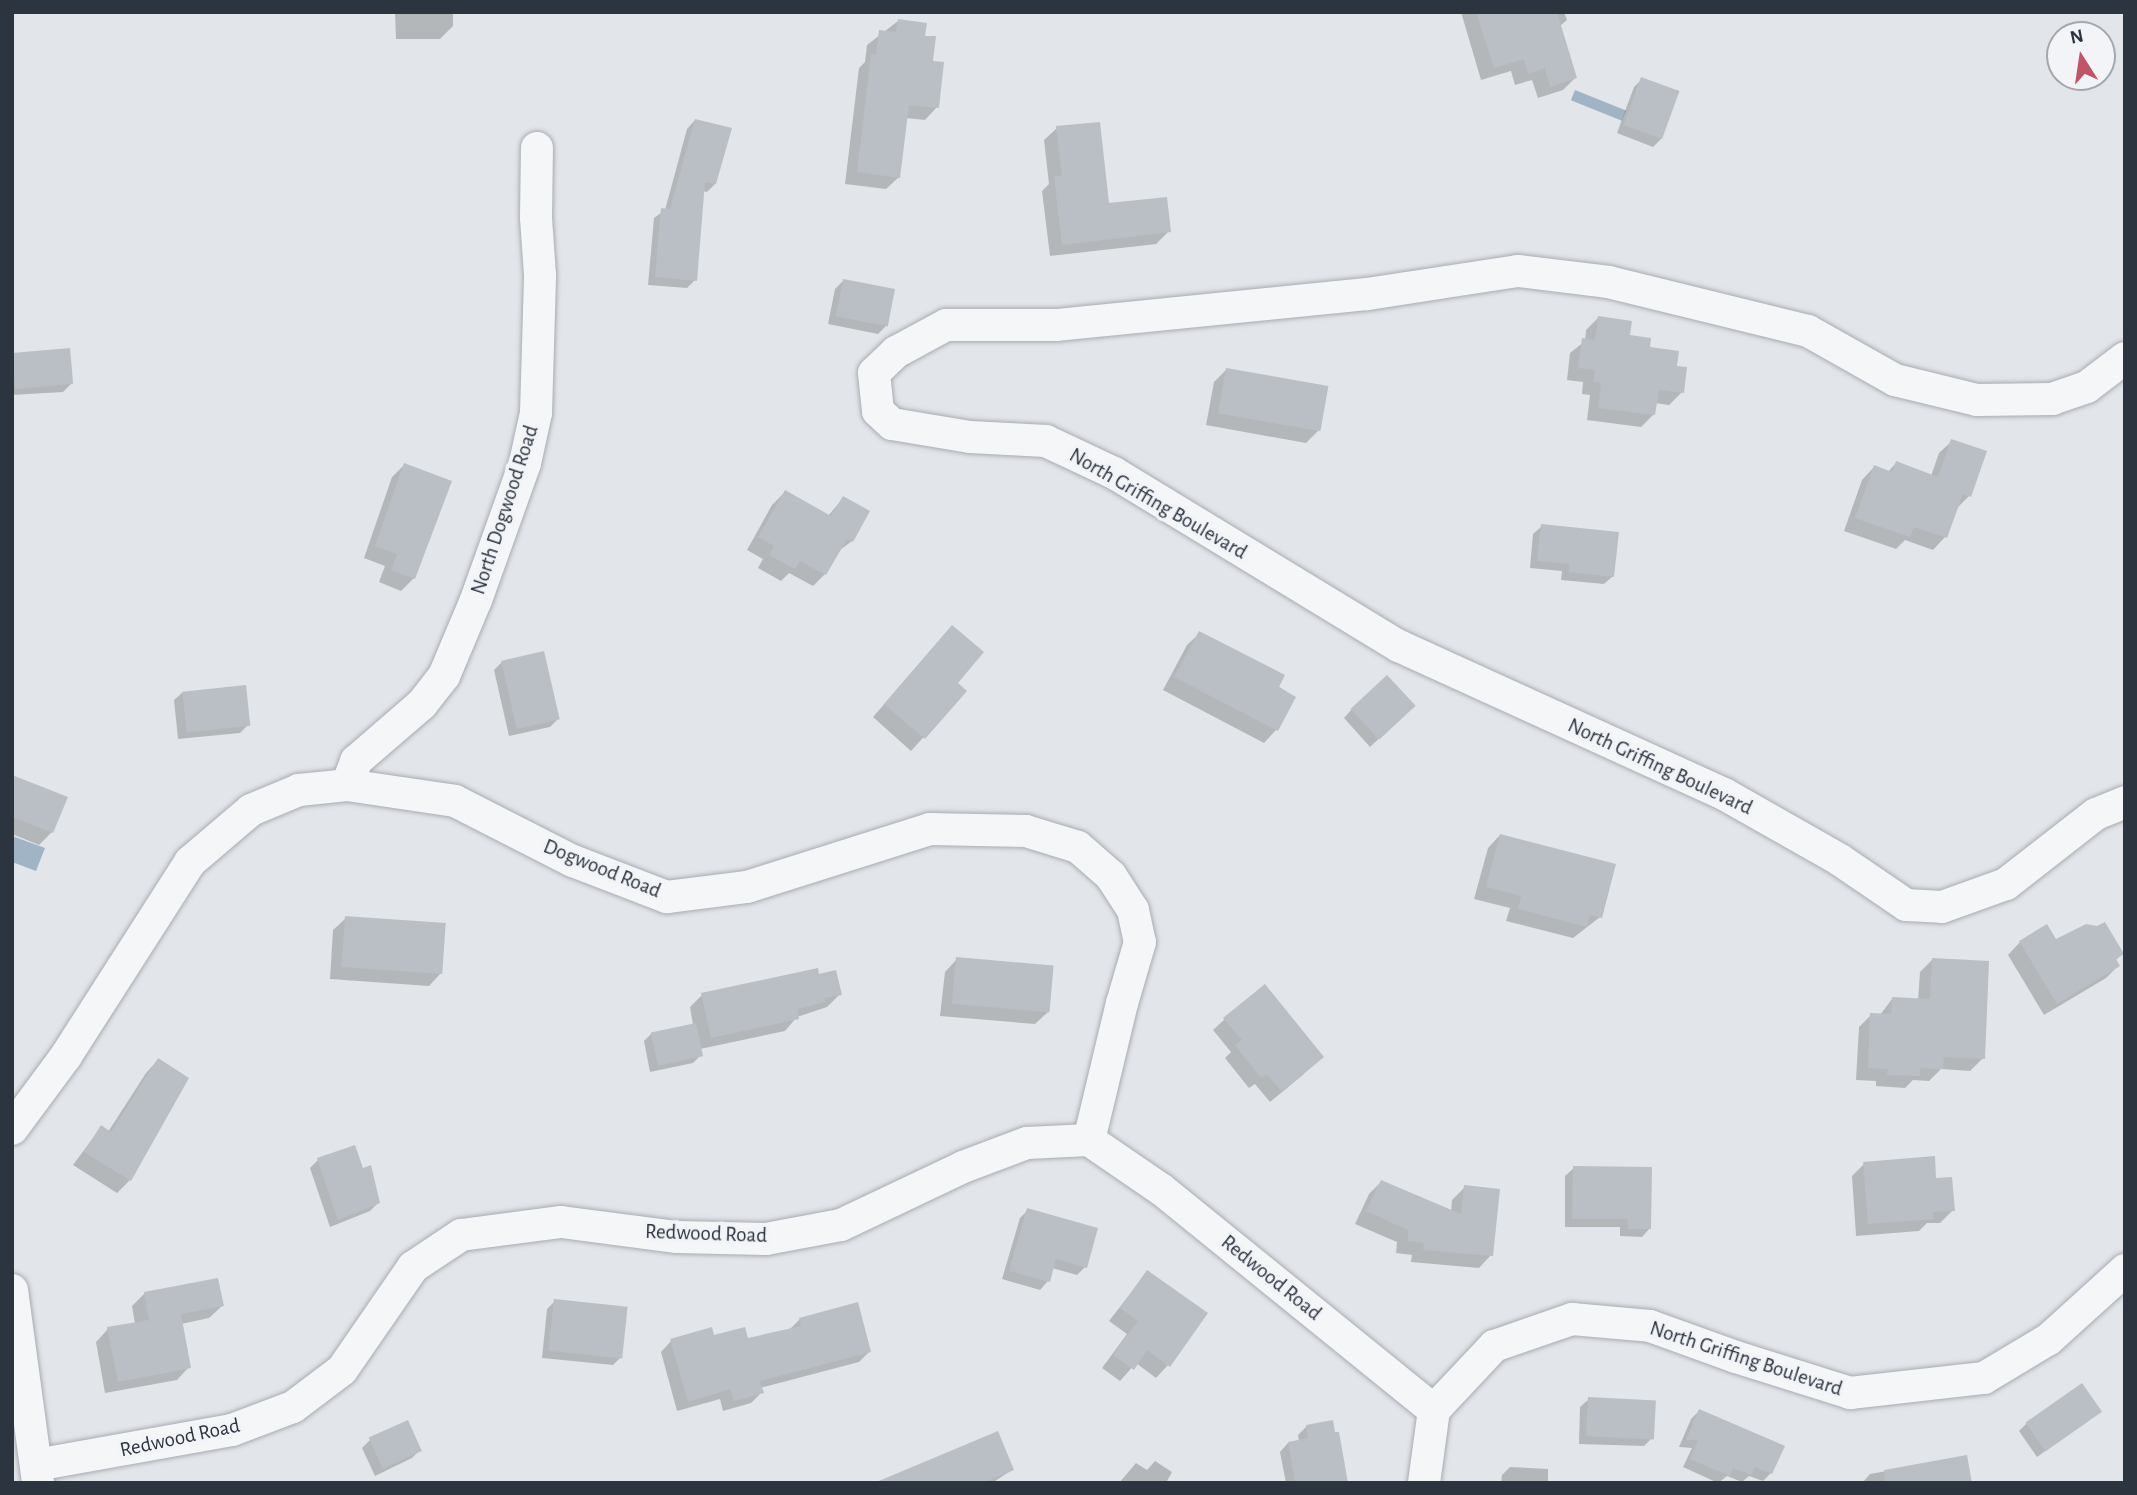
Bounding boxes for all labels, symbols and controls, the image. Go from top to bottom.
north arrow [2046,21,2116,91]
text: N [2069,26,2085,48]
street label: North Dogwood Road [466,422,544,598]
street label: North Griffing Boulevard [1065,443,1251,565]
street label: North Griffing Boulevard [1564,713,1756,821]
street label: Dogwood Road [539,834,665,904]
street label: Redwood Road [645,1219,767,1249]
street label: Redwood Road [1216,1230,1326,1326]
street label: North Griffing Boulevard [1646,1316,1846,1402]
street label: Redwood Road [118,1413,242,1463]

